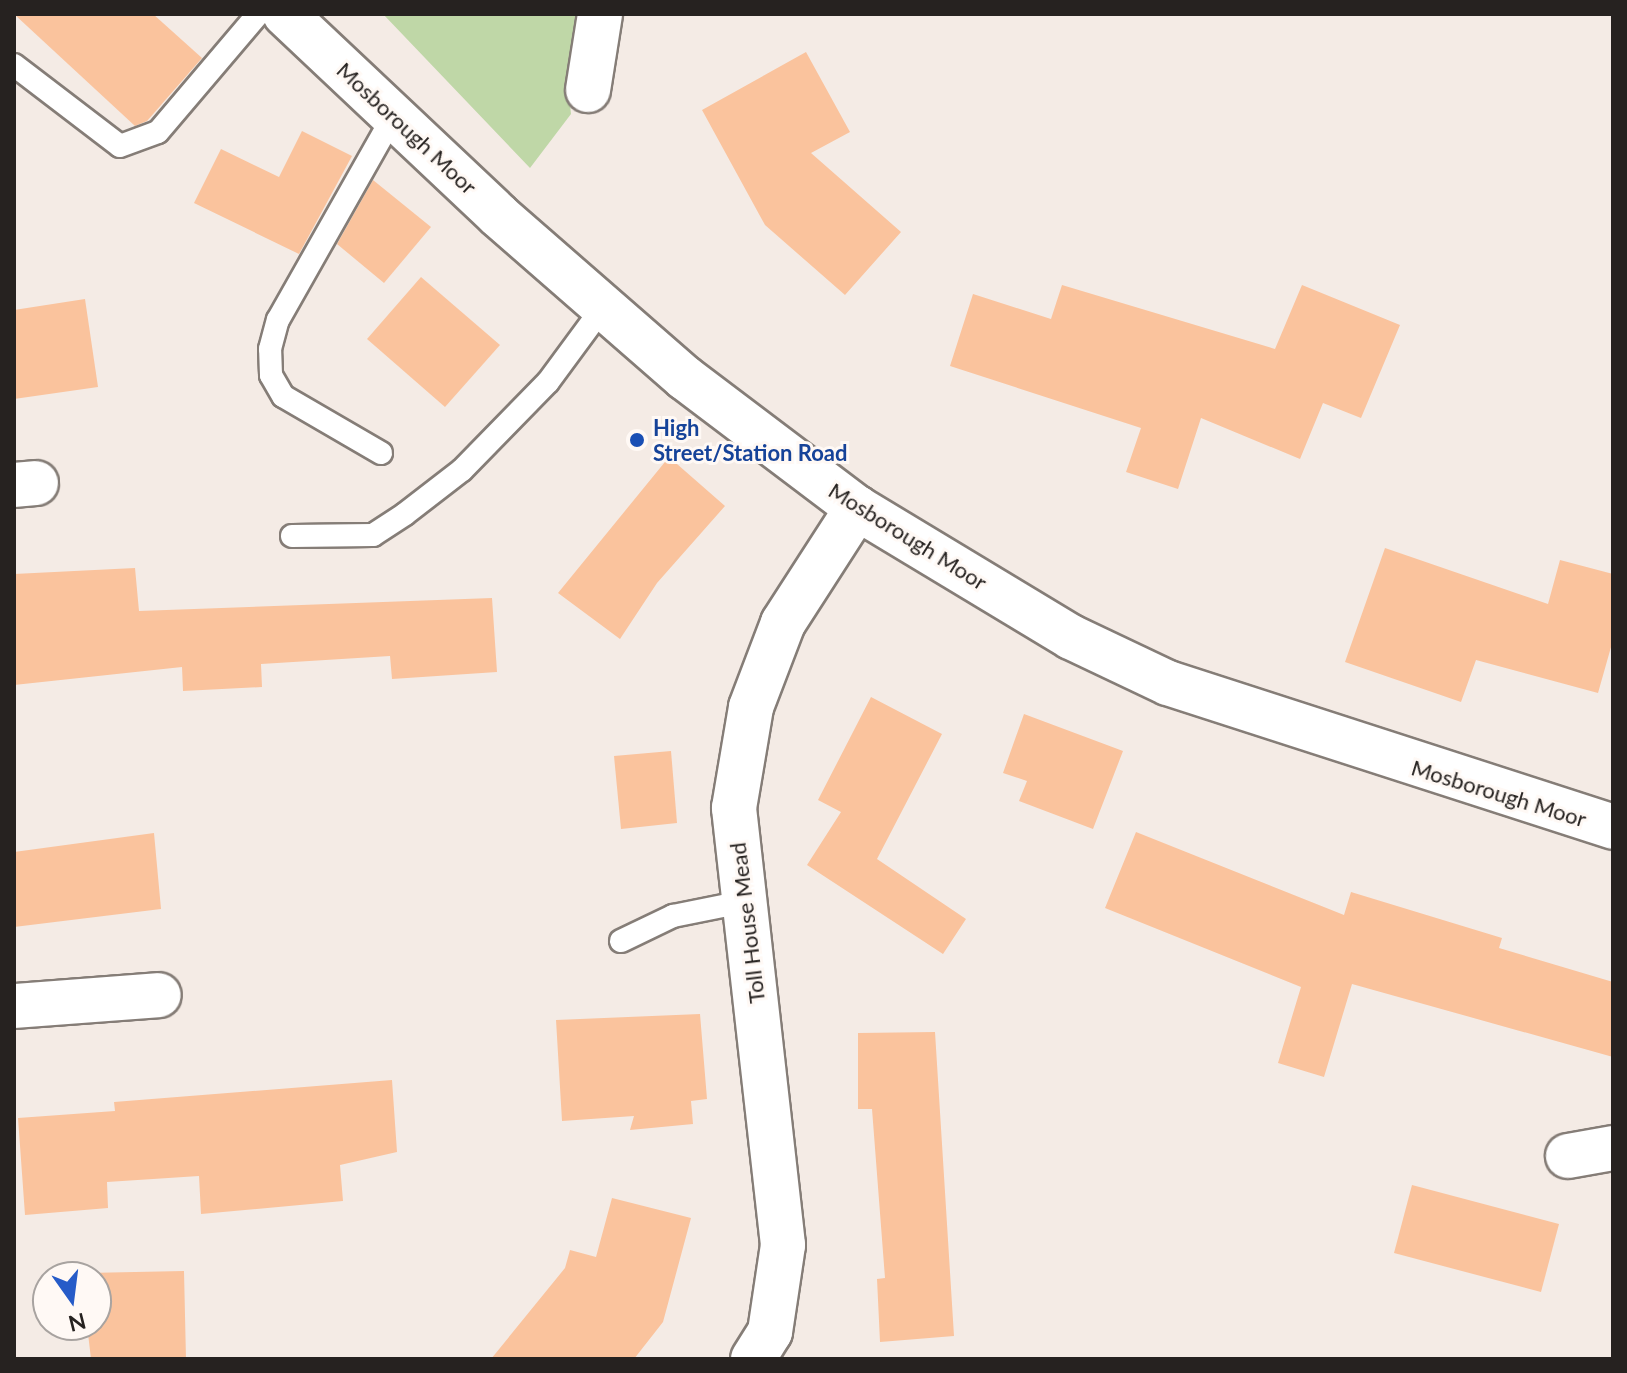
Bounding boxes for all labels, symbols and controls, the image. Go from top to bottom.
street label: Mosborough Moor [332,56,482,200]
place label: High Street/Station Road [653,414,848,466]
marker: High Street/Station Road [628,431,646,449]
street label: Mosborough Moor [824,477,992,595]
street label: Mosborough Moor [1408,754,1590,832]
street label: Toll House Mead [724,841,770,1005]
north arrow [32,1261,112,1341]
text: N [66,1308,89,1338]

